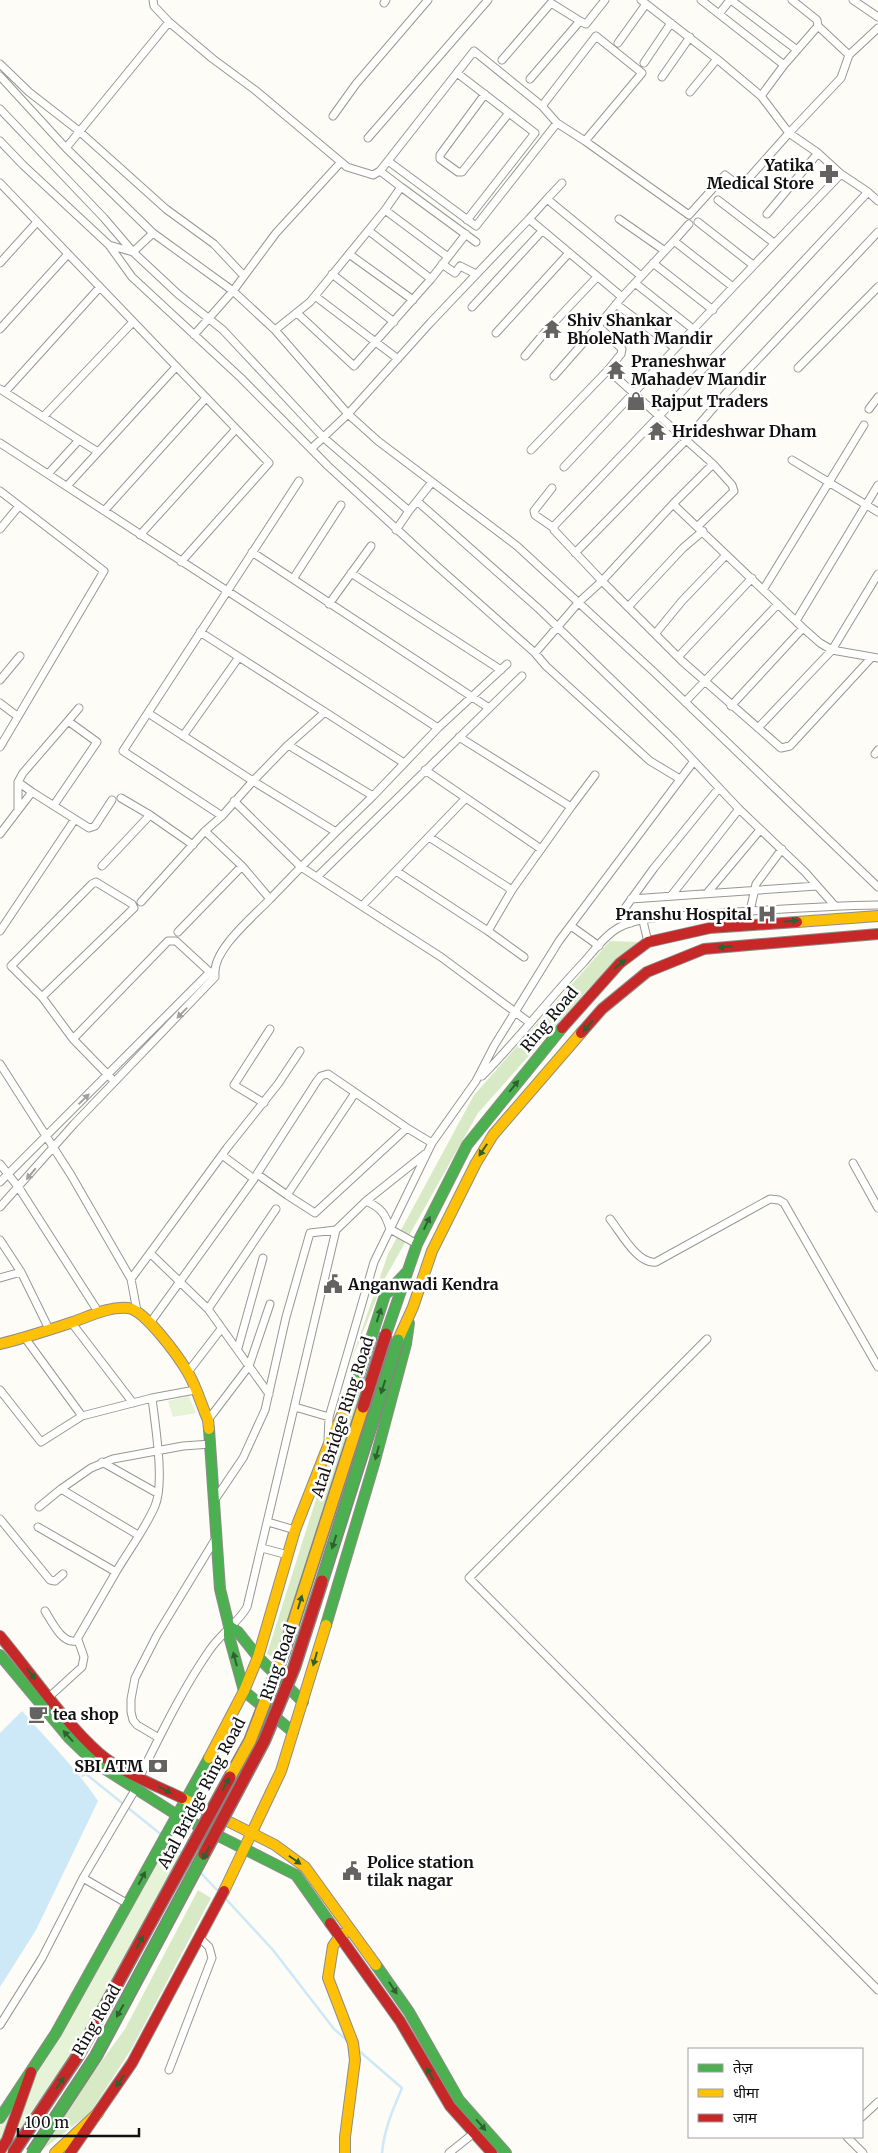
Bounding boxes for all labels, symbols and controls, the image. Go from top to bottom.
place label: Yatika Medical Store [707,155,814,193]
pharmacy icon: Yatika Medical Store [818,163,840,185]
place label: Shiv Shankar BholeNath Mandir [567,310,713,348]
temple icon: Shiv Shankar BholeNath Mandir [541,318,563,340]
place label: Praneshwar Mahadev Mandir [631,351,767,389]
temple icon: Praneshwar Mahadev Mandir [605,359,627,381]
shop icon: Rajput Traders [625,390,647,412]
place label: Rajput Traders [651,391,768,411]
temple icon: Hrideshwar Dham [646,420,668,442]
place label: Hrideshwar Dham [672,421,817,441]
hospital icon: Pranshu Hospital [756,903,778,925]
place label: Pranshu Hospital [615,904,752,924]
one-way arrow [783,917,799,925]
one-way arrow [717,943,733,951]
one-way arrow [613,958,626,969]
street label: Ring Road [516,982,582,1056]
one-way arrow [176,1006,188,1018]
one-way arrow [582,1019,594,1031]
one-way arrow [508,1080,519,1093]
one-way arrow [78,1093,90,1105]
one-way arrow [478,1143,488,1156]
one-way arrow [26,1168,37,1180]
one-way arrow [424,1216,432,1230]
public building icon: Anganwadi Kendra [322,1273,344,1295]
place label: Anganwadi Kendra [347,1274,499,1294]
one-way arrow [376,1307,383,1322]
street label: Atal Bridge Ring Road [306,1334,378,1501]
one-way arrow [379,1379,386,1394]
one-way arrow [373,1446,381,1461]
one-way arrow [330,1534,337,1549]
one-way arrow [296,1594,304,1609]
street label: Ring Road [256,1621,300,1703]
one-way arrow [231,1651,239,1666]
one-way arrow [311,1652,319,1667]
one-way arrow [25,1667,36,1680]
cafe icon: tea shop [27,1703,49,1725]
place label: tea shop [53,1704,119,1724]
street label: Atal Bridge Ring Road [152,1714,249,1873]
one-way arrow [62,1730,74,1742]
bank icon: SBI ATM [147,1755,169,1777]
place label: SBI ATM [74,1756,144,1776]
one-way arrow [222,1778,231,1791]
one-way arrow [157,1786,172,1794]
one-way arrow [202,1845,210,1860]
place label: Police station tilak nagar [367,1852,474,1890]
one-way arrow [288,1855,302,1864]
public building icon: Police station tilak nagar [341,1860,363,1882]
one-way arrow [138,1871,146,1885]
one-way arrow [136,1935,144,1949]
street label: Ring Road [68,1980,125,2059]
one-way arrow [388,1982,398,1995]
one-way arrow [116,2004,124,2018]
legend [688,2048,863,2138]
text: तेज़ [733,2058,754,2077]
one-way arrow [426,2066,434,2081]
one-way arrow [115,2074,125,2088]
one-way arrow [55,2077,65,2090]
text: धीमा [733,2083,760,2102]
scale bar [18,2106,139,2138]
text: जाम [733,2108,758,2127]
text: 100 m [25,2113,69,2132]
one-way arrow [475,2118,486,2131]

